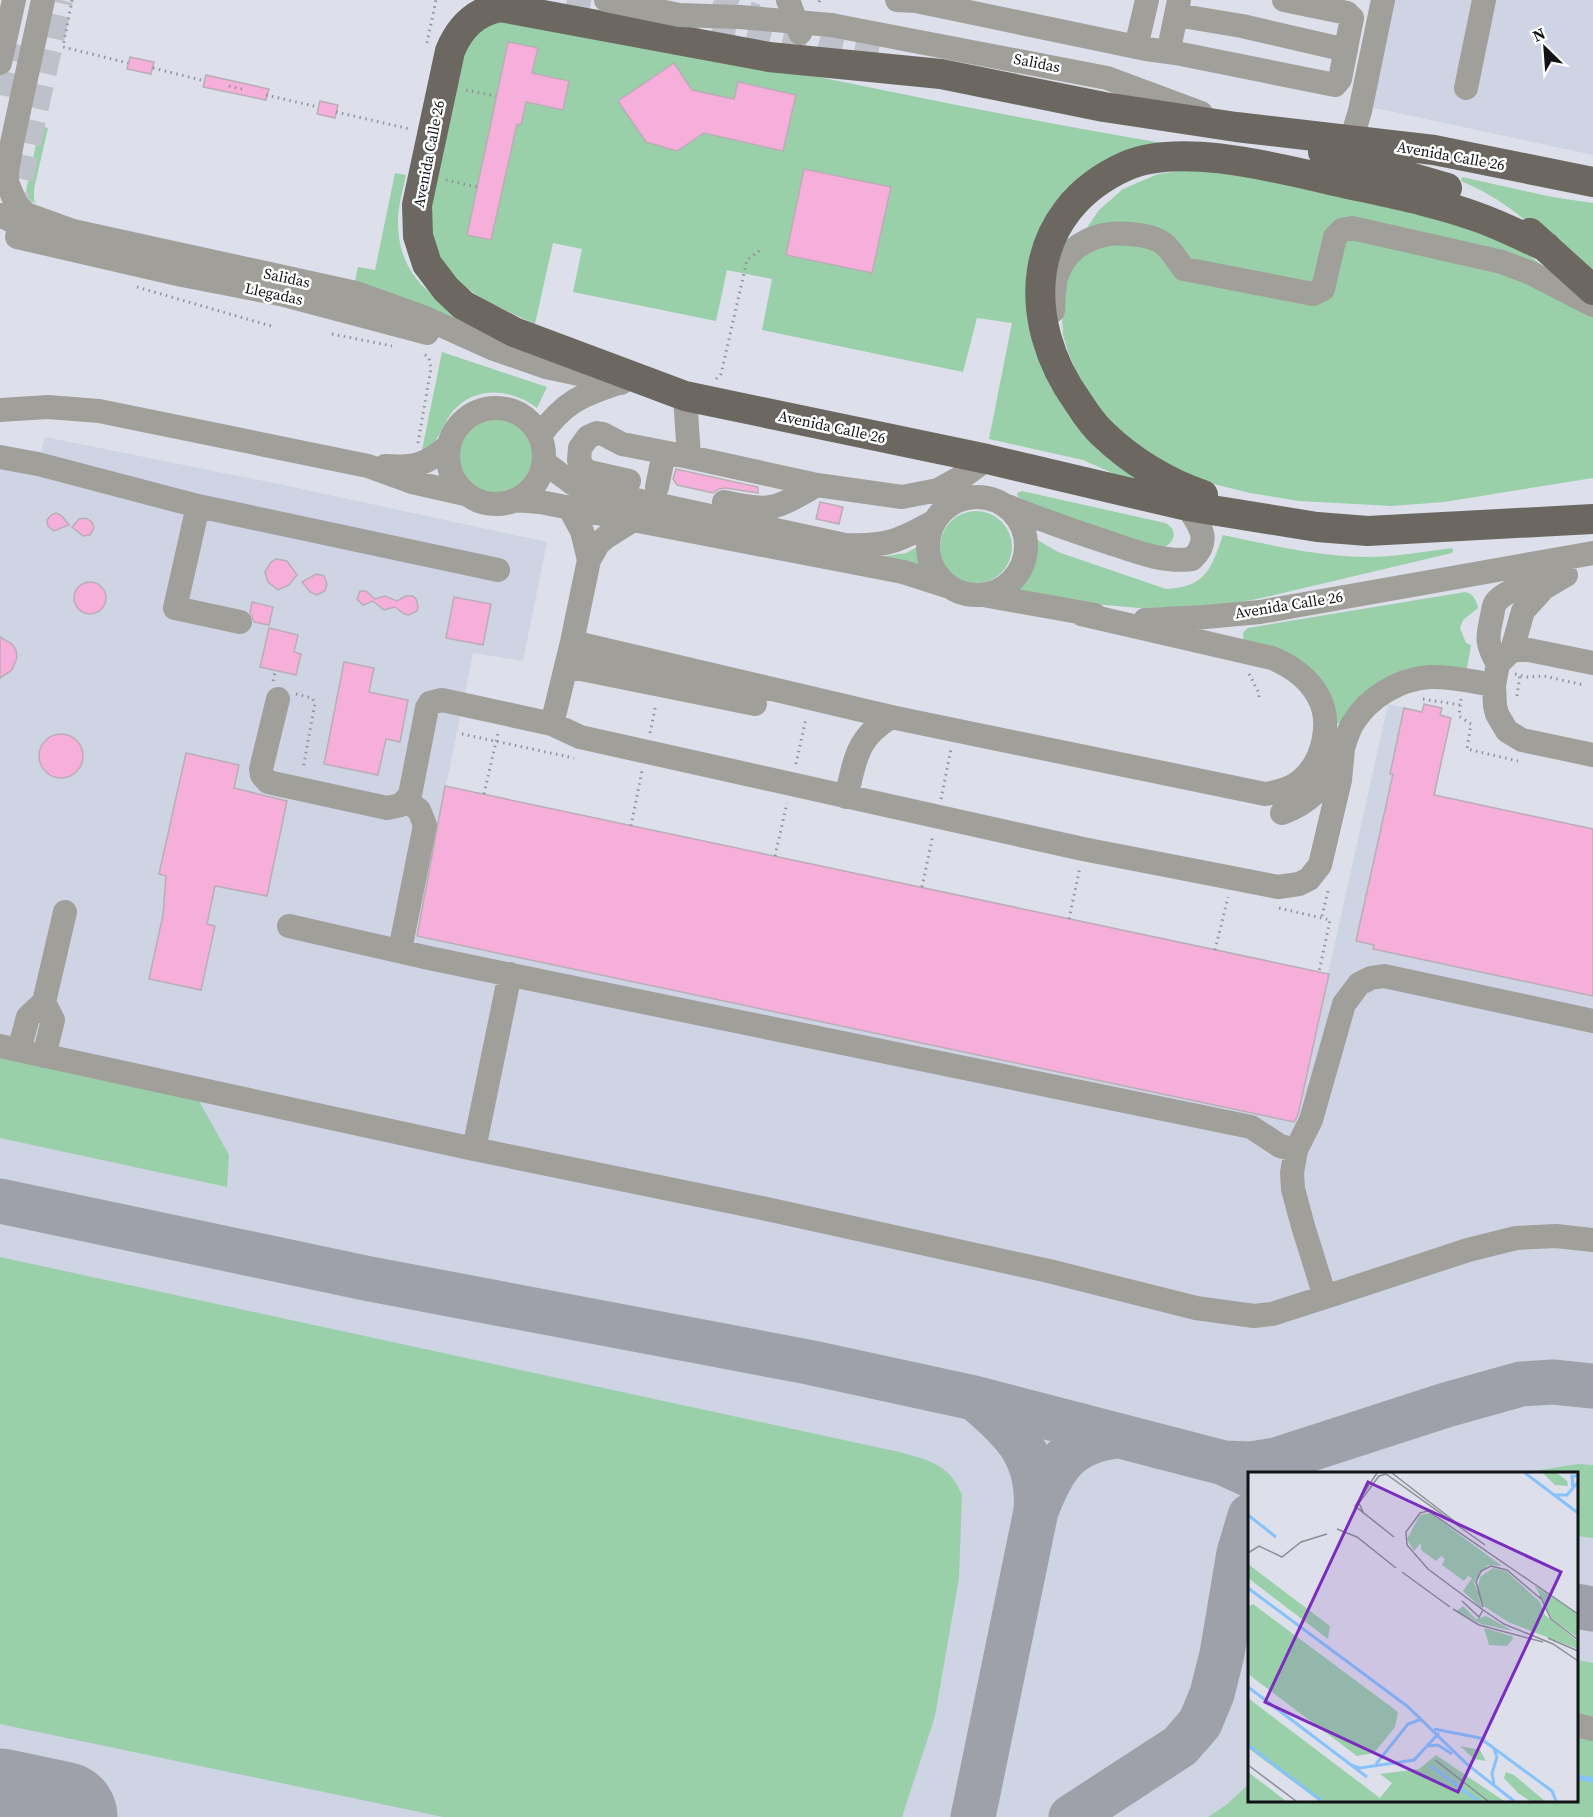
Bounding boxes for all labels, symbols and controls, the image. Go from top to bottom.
north arrow [1515,18,1575,78]
text: N [1529,22,1549,47]
street label: Salidas [1012,48,1062,77]
street label: Avenida Calle 26 [408,98,449,210]
street label: Avenida Calle 26 [1395,136,1507,175]
street label: Salidas [262,262,312,293]
street label: Llegadas [243,277,305,310]
street label: Avenida Calle 26 [777,405,888,448]
street label: Avenida Calle 26 [1233,586,1345,623]
inset map [1248,1472,1578,1802]

